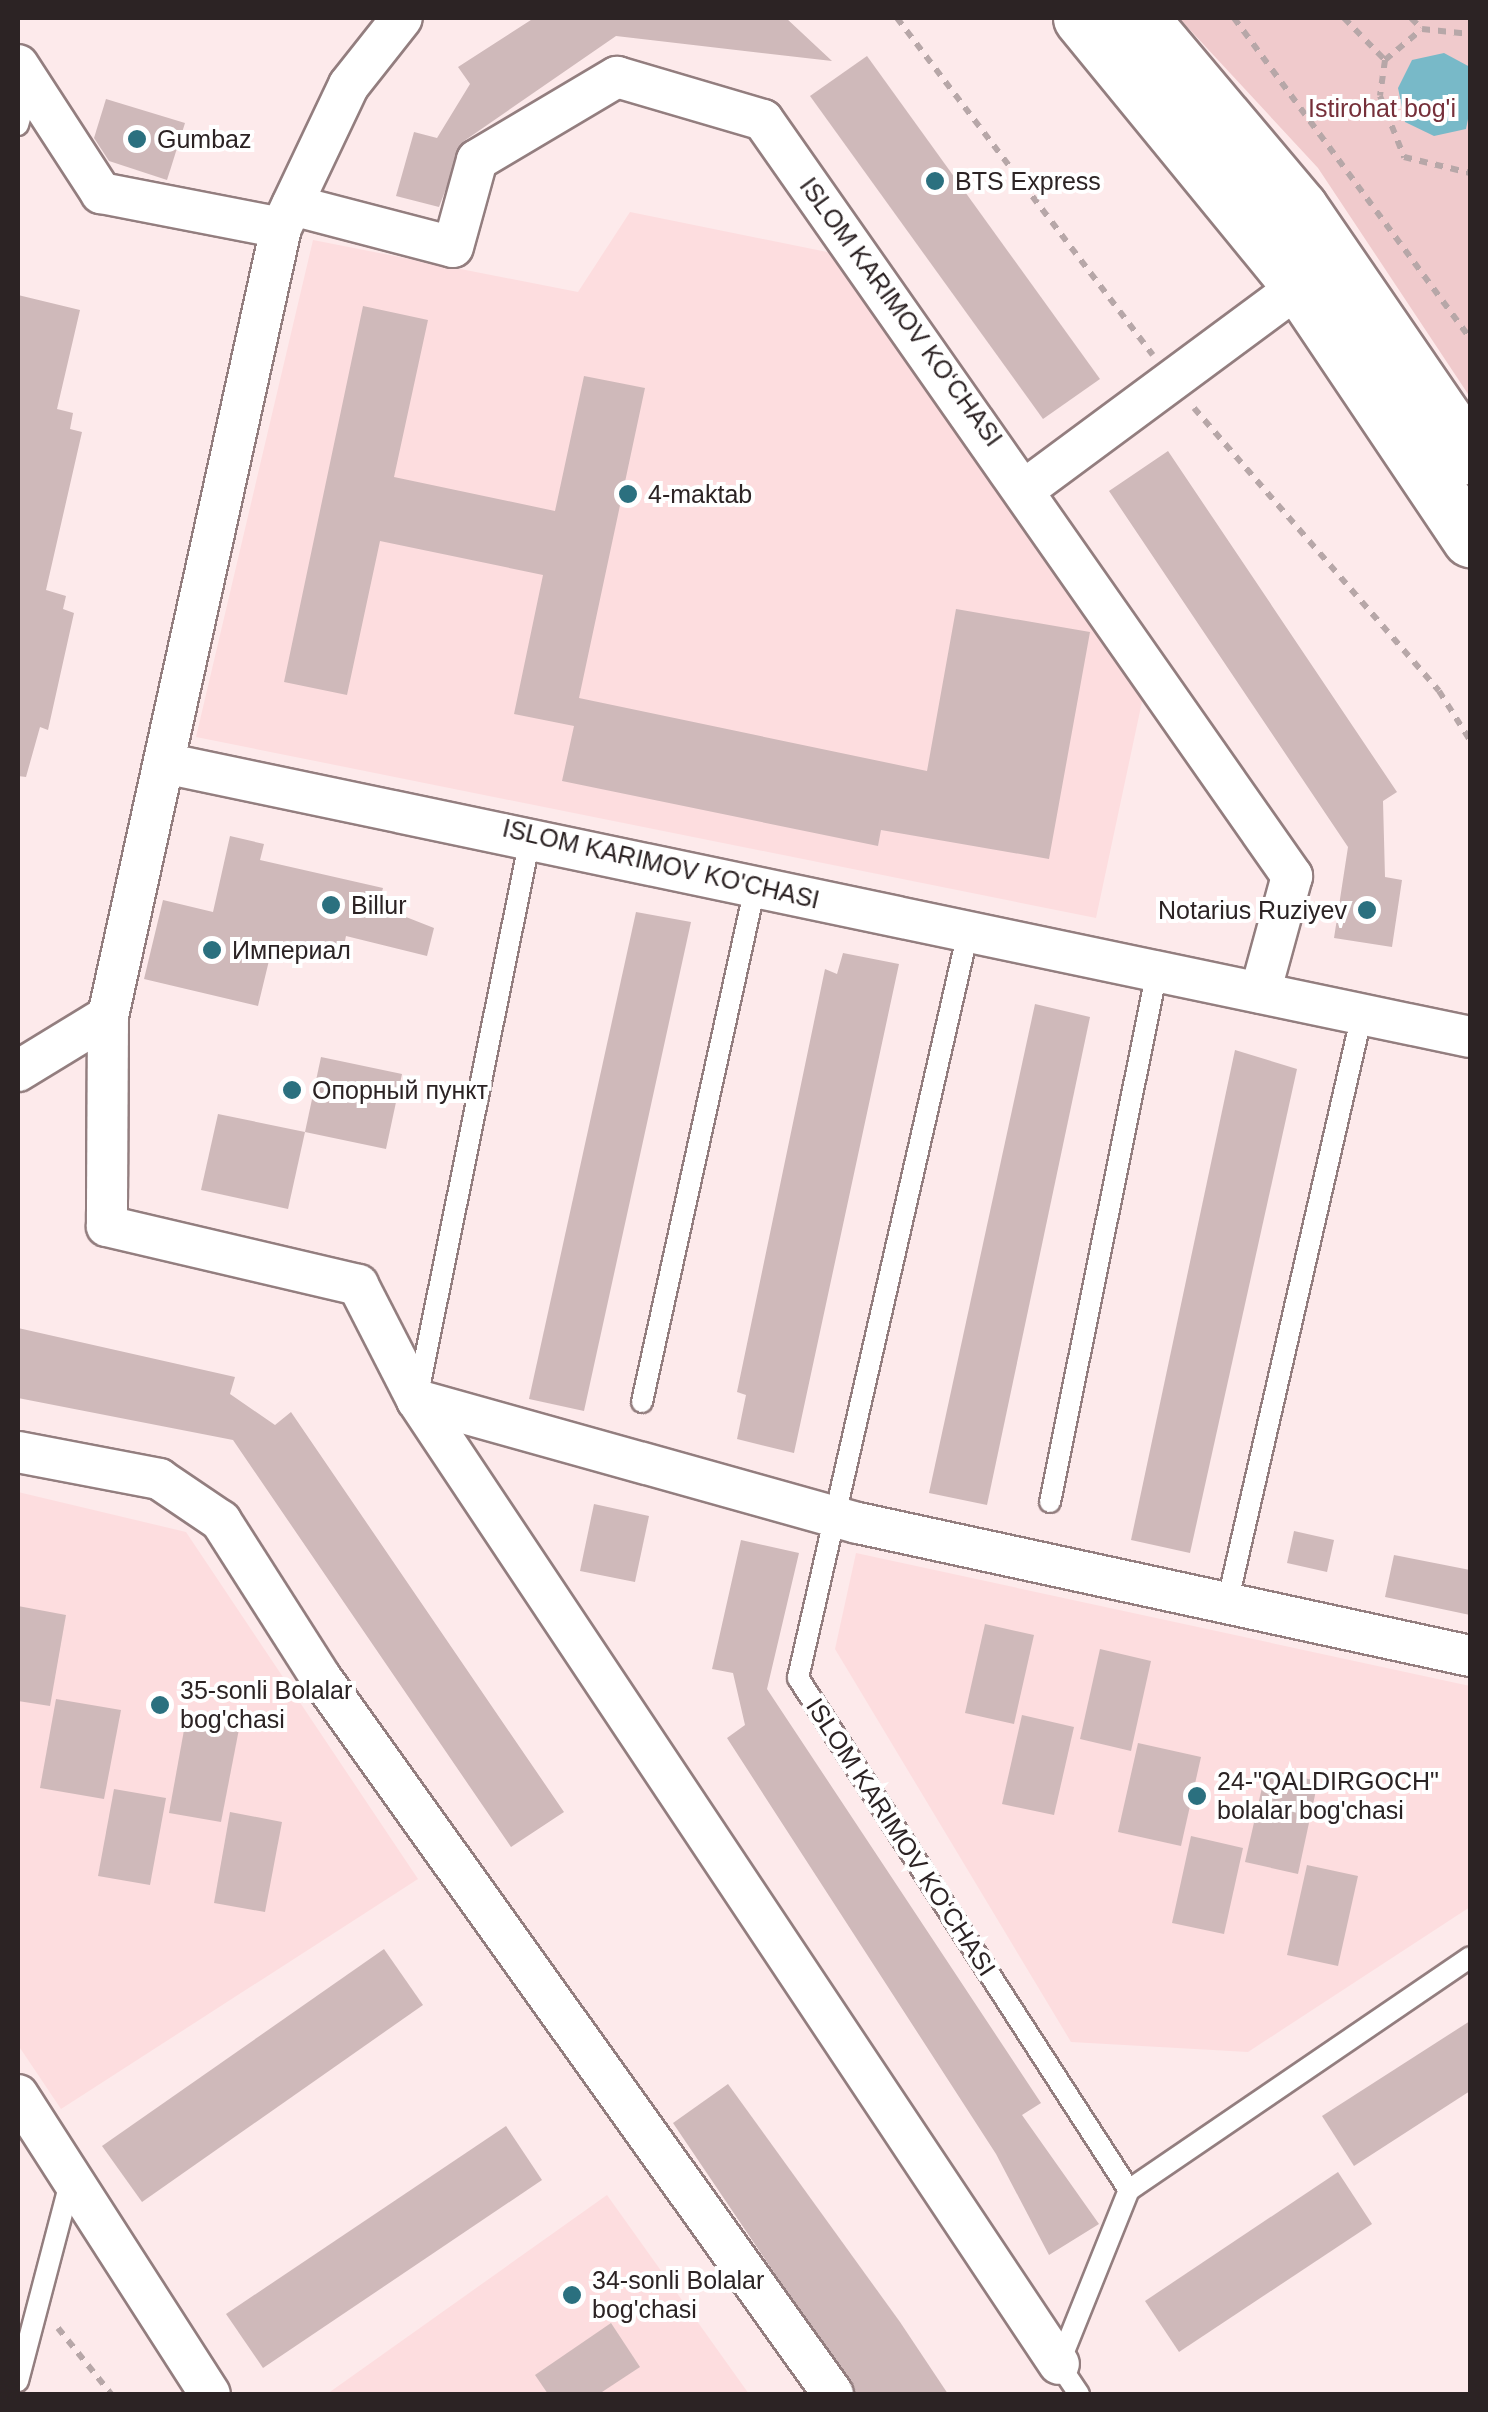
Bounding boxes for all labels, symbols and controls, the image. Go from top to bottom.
park label: Istirohat bog'i [1308,93,1456,123]
place label: Gumbaz [157,124,251,154]
marker: Gumbaz [126,128,148,150]
place label: BTS Express [955,166,1101,196]
marker: BTS Express [924,170,946,192]
street label: ISLOM KARIMOV KO‘CHASI [793,172,1009,452]
place label: 4-maktab [648,479,752,509]
marker: 4-maktab [617,483,639,505]
street label: ISLOM KARIMOV KO'CHASI [500,813,822,915]
place label: Billur [351,890,407,920]
marker: Billur [320,894,342,916]
place label: Notarius Ruziyev [1158,895,1347,925]
marker: Notarius Ruziyev [1356,899,1378,921]
place label: Империал [232,935,351,965]
marker: Империал [201,939,223,961]
place label: Опорный пункт [312,1075,488,1105]
marker: Опорный пункт [281,1079,303,1101]
place label: 35-sonli Bolalar bog'chasi [180,1676,352,1735]
street label: ISLOM KARIMOV KO‘CHASI [800,1693,1002,1981]
marker: 35-sonli Bolalar bog'chasi [149,1694,171,1716]
place label: 24-"QALDIRGOCH" bolalar bog'chasi [1217,1767,1439,1826]
marker: 24-"QALDIRGOCH" bolalar bog'chasi [1186,1785,1208,1807]
place label: 34-sonli Bolalar bog'chasi [592,2266,764,2325]
marker: 34-sonli Bolalar bog'chasi [561,2284,583,2306]

